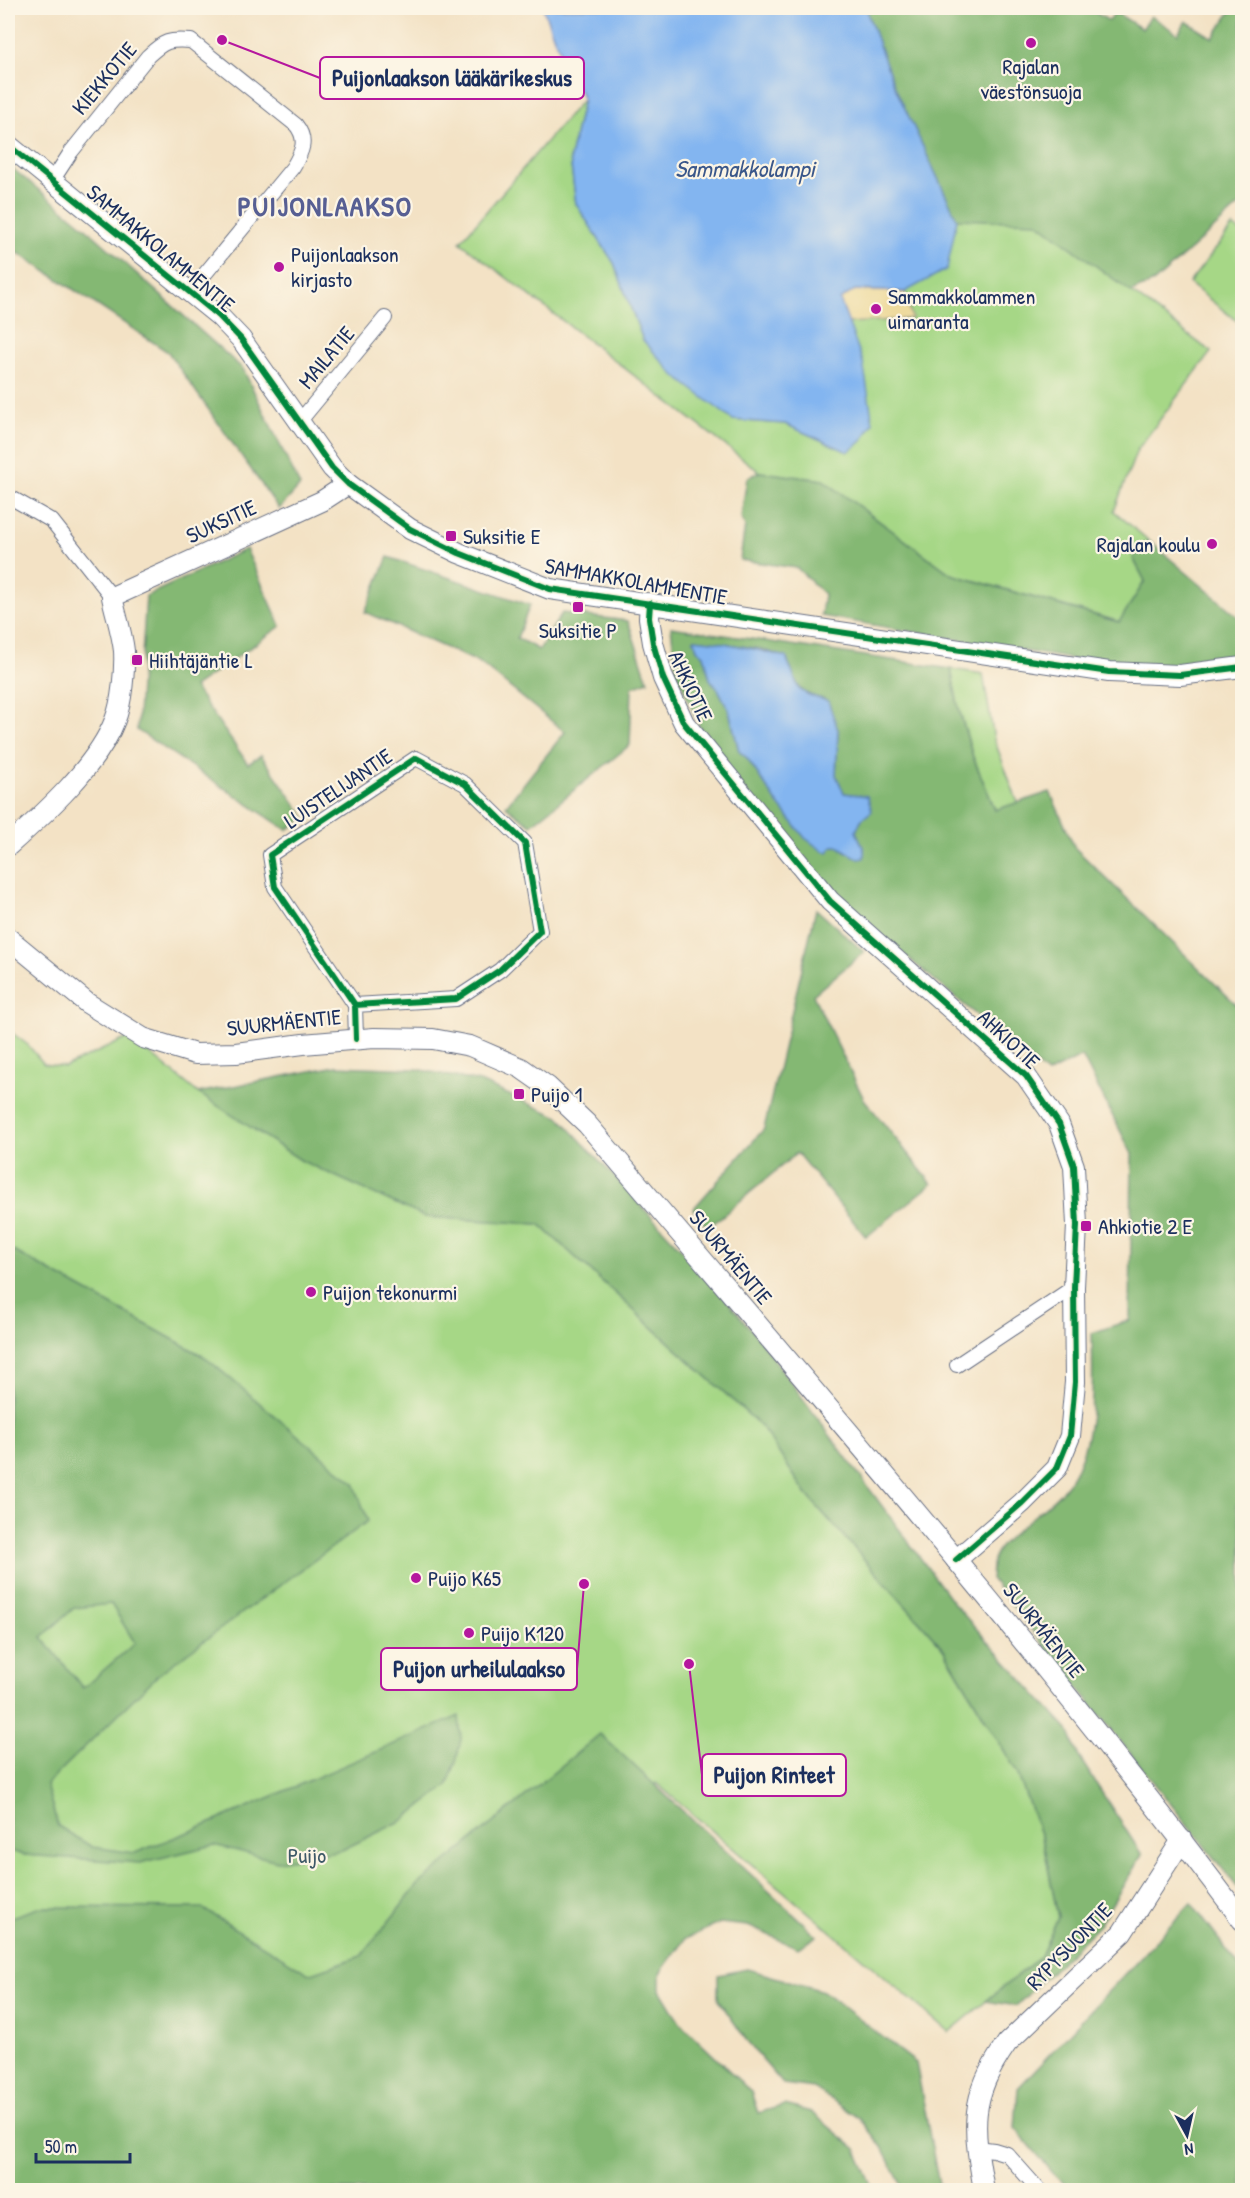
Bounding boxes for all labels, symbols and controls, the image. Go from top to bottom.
street label: KIEKKOTIE [65,35,144,121]
marker: Rajalan väestönsuoja [1024,36,1038,50]
place label: Rajalan väestönsuoja [981,51,1082,106]
callout: Puijonlaakson lääkärikeskus [320,57,584,99]
text: Puijonlaakson lääkärikeskus [332,61,572,93]
water label: Sammakkolampi [675,152,818,185]
street label: SAMMAKKOLAMMENTIE [81,177,242,319]
district label: PUIJONLAAKSO [237,187,413,225]
place label: Puijonlaakson kirjasto [291,239,399,294]
marker: Puijonlaakson kirjasto [272,260,286,274]
place label: Sammakkolammen uimaranta [888,281,1036,336]
marker: Sammakkolammen uimaranta [869,302,883,316]
street label: MAILATIE [291,319,361,395]
street label: SUKSITIE [181,492,261,550]
place label: Suksitie E [463,521,541,551]
marker: Suksitie E [444,529,458,543]
place label: Rajalan koulu [1097,529,1200,559]
marker: Rajalan koulu [1205,537,1219,551]
street label: SAMMAKKOLAMMENTIE [542,550,730,612]
marker: Suksitie P [571,600,585,614]
place label: Suksitie P [539,615,617,645]
place label: Hiihtäjäntie L [149,645,253,675]
street label: AHKIOTIE [662,646,721,727]
marker: Hiihtäjäntie L [130,653,144,667]
street label: LUISTELIJANTIE [278,741,398,835]
street label: SUURMÄENTIE [225,1001,343,1043]
street label: AHKIOTIE [971,1002,1047,1076]
place label: Puijo 1 [531,1079,582,1109]
marker: Puijo 1 [512,1087,526,1101]
street label: SUURMÄENTIE [683,1203,780,1311]
place label: Ahkiotie 2 E [1098,1211,1193,1241]
marker: Ahkiotie 2 E [1079,1219,1093,1233]
place label: Puijon tekonurmi [323,1277,458,1307]
marker: Puijon tekonurmi [304,1285,318,1299]
place label: Puijo K65 [428,1563,501,1593]
marker: Puijo K65 [409,1571,423,1585]
street label: SUURMÄENTIE [996,1576,1092,1684]
place label: Puijo K120 [481,1618,564,1648]
marker: Puijo K120 [462,1626,476,1640]
callout: Puijon urheilulaakso [381,1648,577,1690]
text: Puijon urheilulaakso [393,1652,565,1684]
callout: Puijon Rinteet [702,1754,846,1796]
text: Puijon Rinteet [714,1758,835,1790]
park label: Puijo [288,1840,326,1870]
street label: RYPYSUONTIE [1020,1895,1119,1996]
north arrow [1157,2105,1217,2165]
scale bar [36,2126,130,2164]
text: 50 m [45,2134,77,2159]
text: N [1183,2138,1195,2161]

